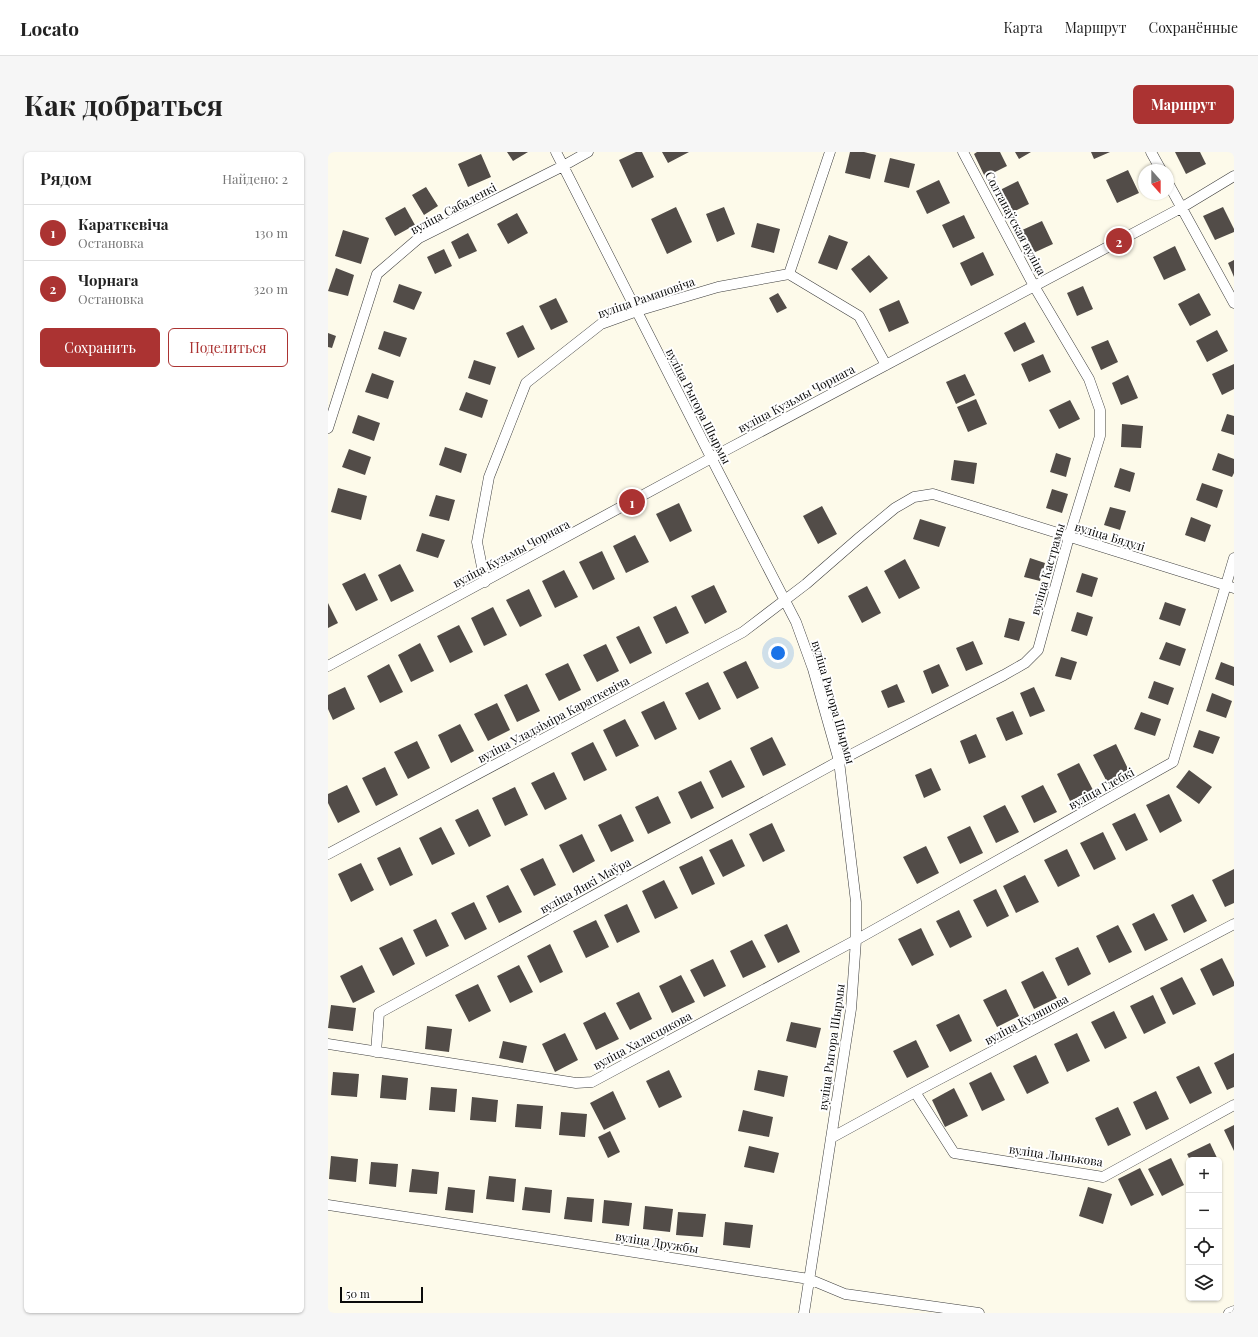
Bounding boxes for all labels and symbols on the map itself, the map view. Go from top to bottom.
north arrow [1138,164,1174,200]
street label: Солтанаўская вуліца [982,168,1050,278]
street label: вуліца Сабаленкі [407,178,499,237]
pin: 2 [1106,226,1132,256]
street label: вуліца Рамановіча [595,273,697,321]
street label: вуліца Рыгора Шырмы [663,345,735,467]
street label: вуліца Кузьмы Чорнага [735,360,857,436]
pin: 1 [619,487,645,517]
street label: вуліца Кузьмы Чорнага [450,515,572,591]
street label: вуліца Бядулі [1073,518,1148,554]
street label: вуліца Кастрамы [1026,521,1068,617]
street label: вуліца Рыгора Шырмы [809,638,859,766]
your location [768,643,788,663]
street label: вуліца Уладзіміра Караткевіча [474,672,632,766]
street label: вуліца Глебкі [1065,763,1137,813]
street label: вуліца Янкі Маўра [537,853,633,917]
street label: вуліца Рыгора Шырмы [814,983,848,1111]
street label: вуліца Куляшова [981,990,1071,1048]
street label: вуліца Халасцякова [590,1007,694,1073]
street label: вуліца Лынькова [1008,1140,1104,1170]
street label: вуліца Дружбы [614,1228,700,1256]
scale bar [340,1285,423,1304]

